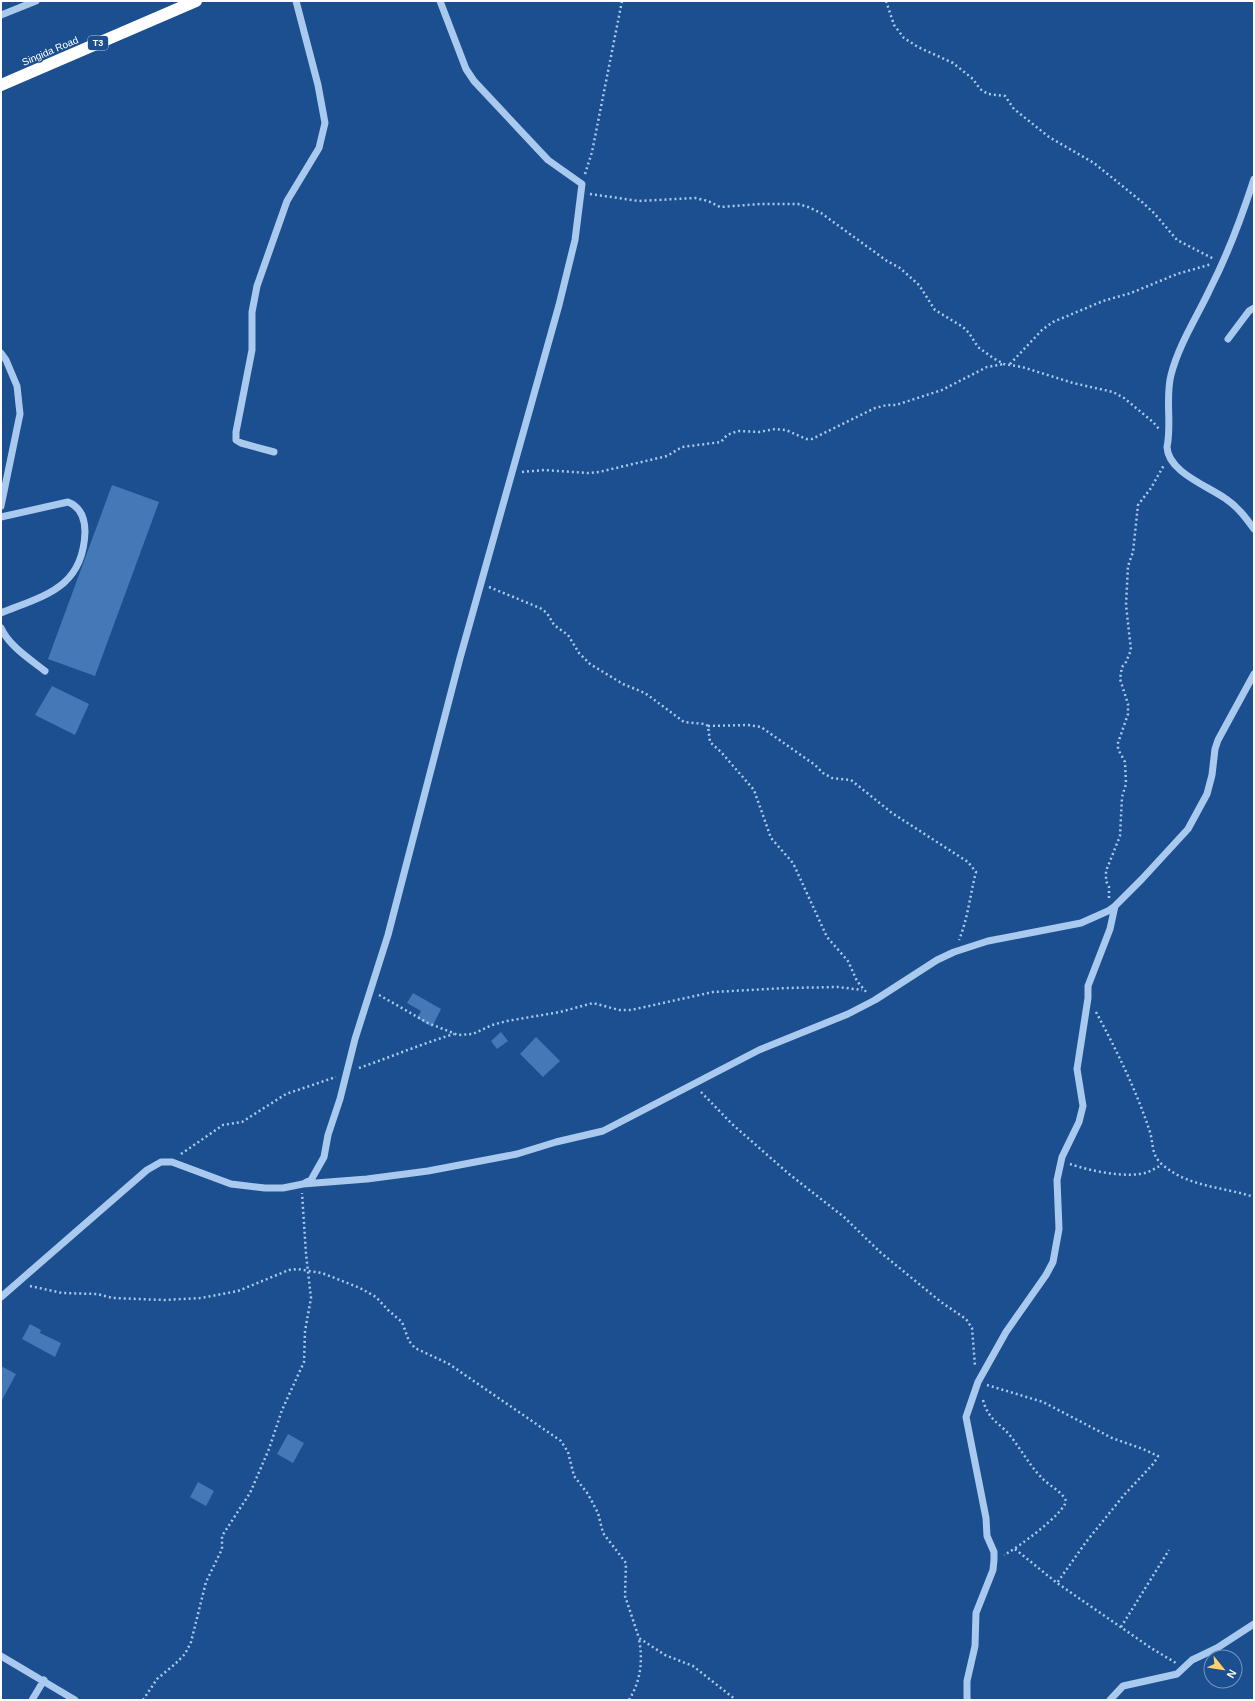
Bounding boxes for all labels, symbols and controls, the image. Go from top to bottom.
street label: Singida Road [20,34,80,68]
road number: T3 [88,36,108,50]
north arrow [1203,1649,1243,1689]
text: N [1224,1668,1239,1680]

